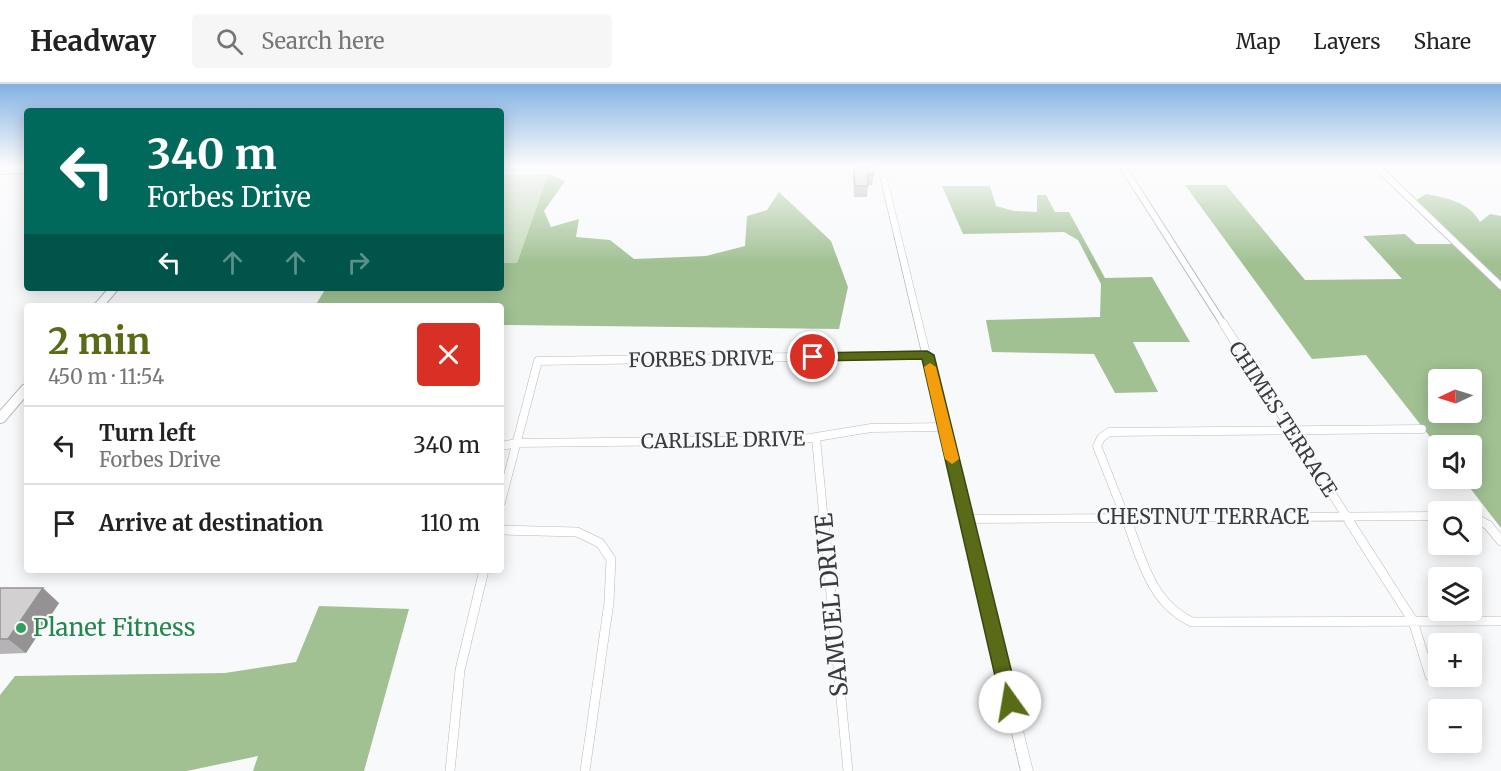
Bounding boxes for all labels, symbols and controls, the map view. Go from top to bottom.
search box [192,14,612,68]
text: Headway [30,23,156,59]
icon: search [213,25,246,58]
text: Search here [261,27,385,55]
text: Map [1236,28,1281,55]
text: Layers [1314,28,1381,55]
text: Share [1414,28,1471,55]
text: 340 m [147,128,277,180]
icon: left [48,132,126,210]
text: Forbes Drive [147,180,311,214]
icon: left [153,246,186,279]
icon: ahead [216,246,249,279]
icon: ahead [279,246,312,279]
icon: right [342,246,375,279]
text: 2 min [48,319,151,364]
button: close [417,323,480,386]
pin [787,331,838,382]
street label: CHIMES TERRACE [1224,336,1343,501]
icon: arrive [796,340,829,373]
street label: FORBES DRIVE [628,345,774,372]
text: 450 m · 11:54 [48,364,164,389]
north arrow [1428,369,1482,423]
map controls [1428,369,1482,753]
text: Turn left [99,419,196,447]
street label: CARLISLE DRIVE [641,426,806,453]
icon: left [48,429,81,462]
text: 340 m [413,431,480,459]
button: sound [1428,435,1482,489]
text: Forbes Drive [99,447,220,472]
button: search [1428,501,1482,555]
street label: CHESTNUT TERRACE [1097,504,1309,529]
icon: arrive [48,507,81,540]
text: Arrive at destination [99,509,323,537]
text: 110 m [421,509,480,537]
street label: SAMUEL DRIVE [808,511,855,698]
button: layers [1428,567,1482,621]
place label: Planet Fitness [33,612,195,643]
marker: Planet Fitness [14,621,28,635]
button: + [1428,633,1482,687]
position arrow [978,670,1042,734]
button: − [1428,699,1482,753]

